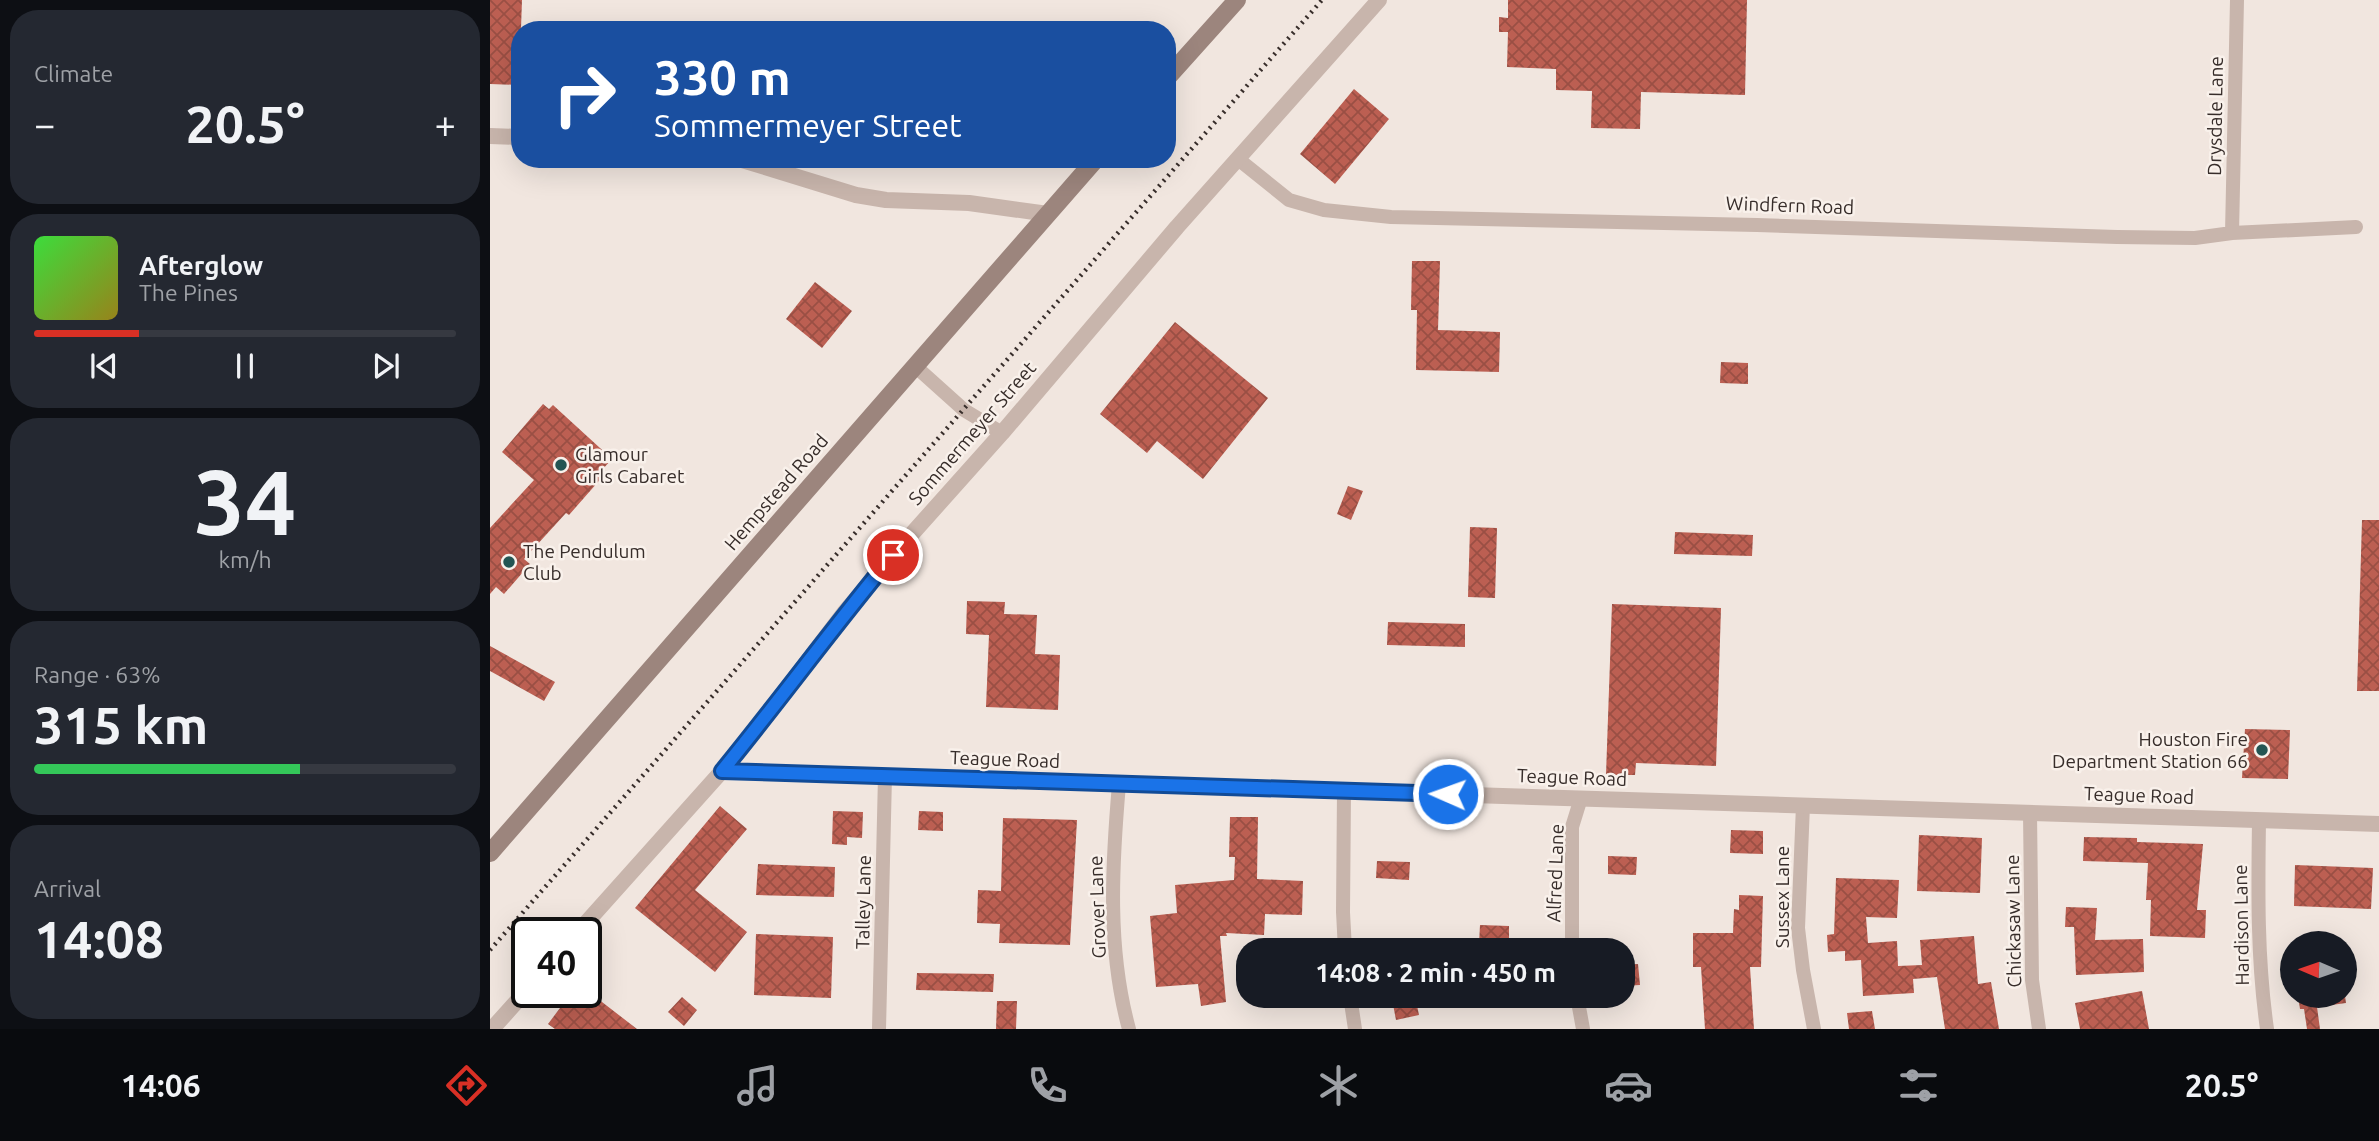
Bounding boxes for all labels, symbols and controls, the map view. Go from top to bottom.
icon: right [539,49,630,140]
text: 330 m [654,49,791,104]
street label: Drysdale Lane [2203,56,2227,176]
text: Climate [34,61,113,86]
text: 20.5° [185,95,305,153]
text: − [34,103,55,145]
text: + [435,103,456,145]
text: Sommermeyer Street [654,107,962,143]
street label: Windfern Road [1725,192,1855,218]
text: Afterglow [139,251,263,280]
text: The Pines [139,280,238,305]
icon: previous [85,347,123,385]
icon: pause [226,347,264,385]
icon: next [367,347,405,385]
street label: Sommermeyer Street [904,356,1041,509]
street label: Hempstead Road [720,430,832,554]
place label: Glamour Girls Cabaret [575,443,685,487]
text: 34 [194,450,296,552]
marker: Glamour Girls Cabaret [553,457,569,473]
pin [863,525,923,585]
icon: arrive [874,536,912,574]
place label: The Pendulum Club [523,540,646,584]
text: km/h [218,547,272,572]
marker: The Pendulum Club [501,554,517,570]
text: Range · 63% [34,662,161,687]
text: 315 km [34,696,208,754]
place label: Houston Fire Department Station 66 [2052,728,2248,772]
marker: Houston Fire Department Station 66 [2254,742,2270,758]
street label: Teague Road [949,746,1061,772]
position arrow [1411,757,1485,831]
street label: Teague Road [1516,764,1628,790]
street label: Teague Road [2083,782,2195,808]
street label: Alfred Lane [1542,823,1568,923]
street label: Sussex Lane [1771,846,1793,948]
street label: Chickasaw Lane [2001,854,2025,988]
street label: Talley Lane [851,855,875,949]
street label: Grover Lane [1084,855,1110,959]
street label: Hardison Lane [2229,864,2253,986]
text: Arrival [34,876,101,901]
text: 14:08 [34,910,164,968]
speed limit sign: 40 [511,917,602,1008]
north arrow [2280,931,2357,1008]
map controls [2280,931,2357,1008]
text: 14:08 · 2 min · 450 m [1315,958,1556,987]
icon: directions [442,1061,491,1110]
icon: music [733,1061,782,1110]
icon: phone [1023,1061,1072,1110]
icon: climate [1314,1061,1363,1110]
icon: car [1604,1061,1653,1110]
icon: filters [1894,1061,1943,1110]
text: 14:06 [121,1067,201,1103]
text: 20.5° [2185,1067,2258,1103]

